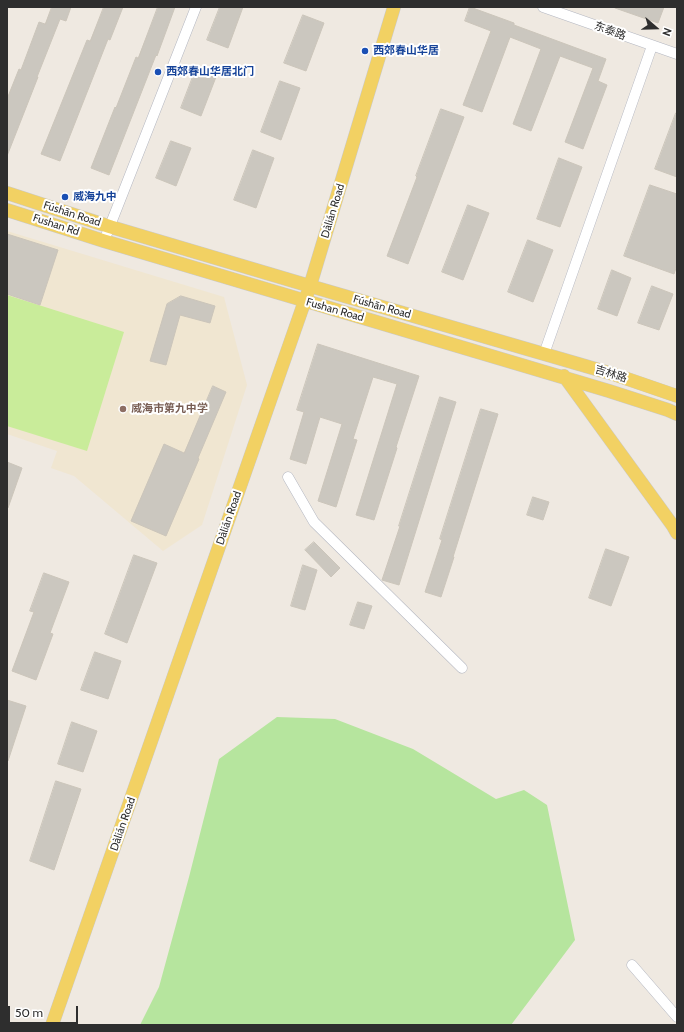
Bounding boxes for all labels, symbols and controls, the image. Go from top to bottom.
north arrow [636,8,676,48]
street label: 东泰路 [592,19,628,43]
text: N [659,26,675,38]
place label: 西郊春山华居 [373,44,439,58]
marker: 西郊春山华居 [360,46,370,56]
place label: 西郊春山华居北门 [166,65,254,79]
marker: 西郊春山华居北门 [153,67,163,77]
street label: Dàlián Road [319,182,347,240]
place label: 威海九中 [73,190,117,204]
marker: 威海九中 [60,192,70,202]
street label: Fúshān Road [42,199,102,229]
street label: Fushan Rd [31,211,81,239]
street label: Fúshān Road [352,292,412,322]
street label: Fushan Road [305,295,365,325]
street label: 吉林路 [593,363,629,385]
place label: 威海市第九中学 [131,402,208,416]
marker: 威海市第九中学 [118,404,128,414]
street label: Dàlián Road [214,489,244,547]
street label: Dàlián Road [108,795,138,853]
scale bar [10,998,80,1024]
text: 50 m [15,1005,43,1020]

